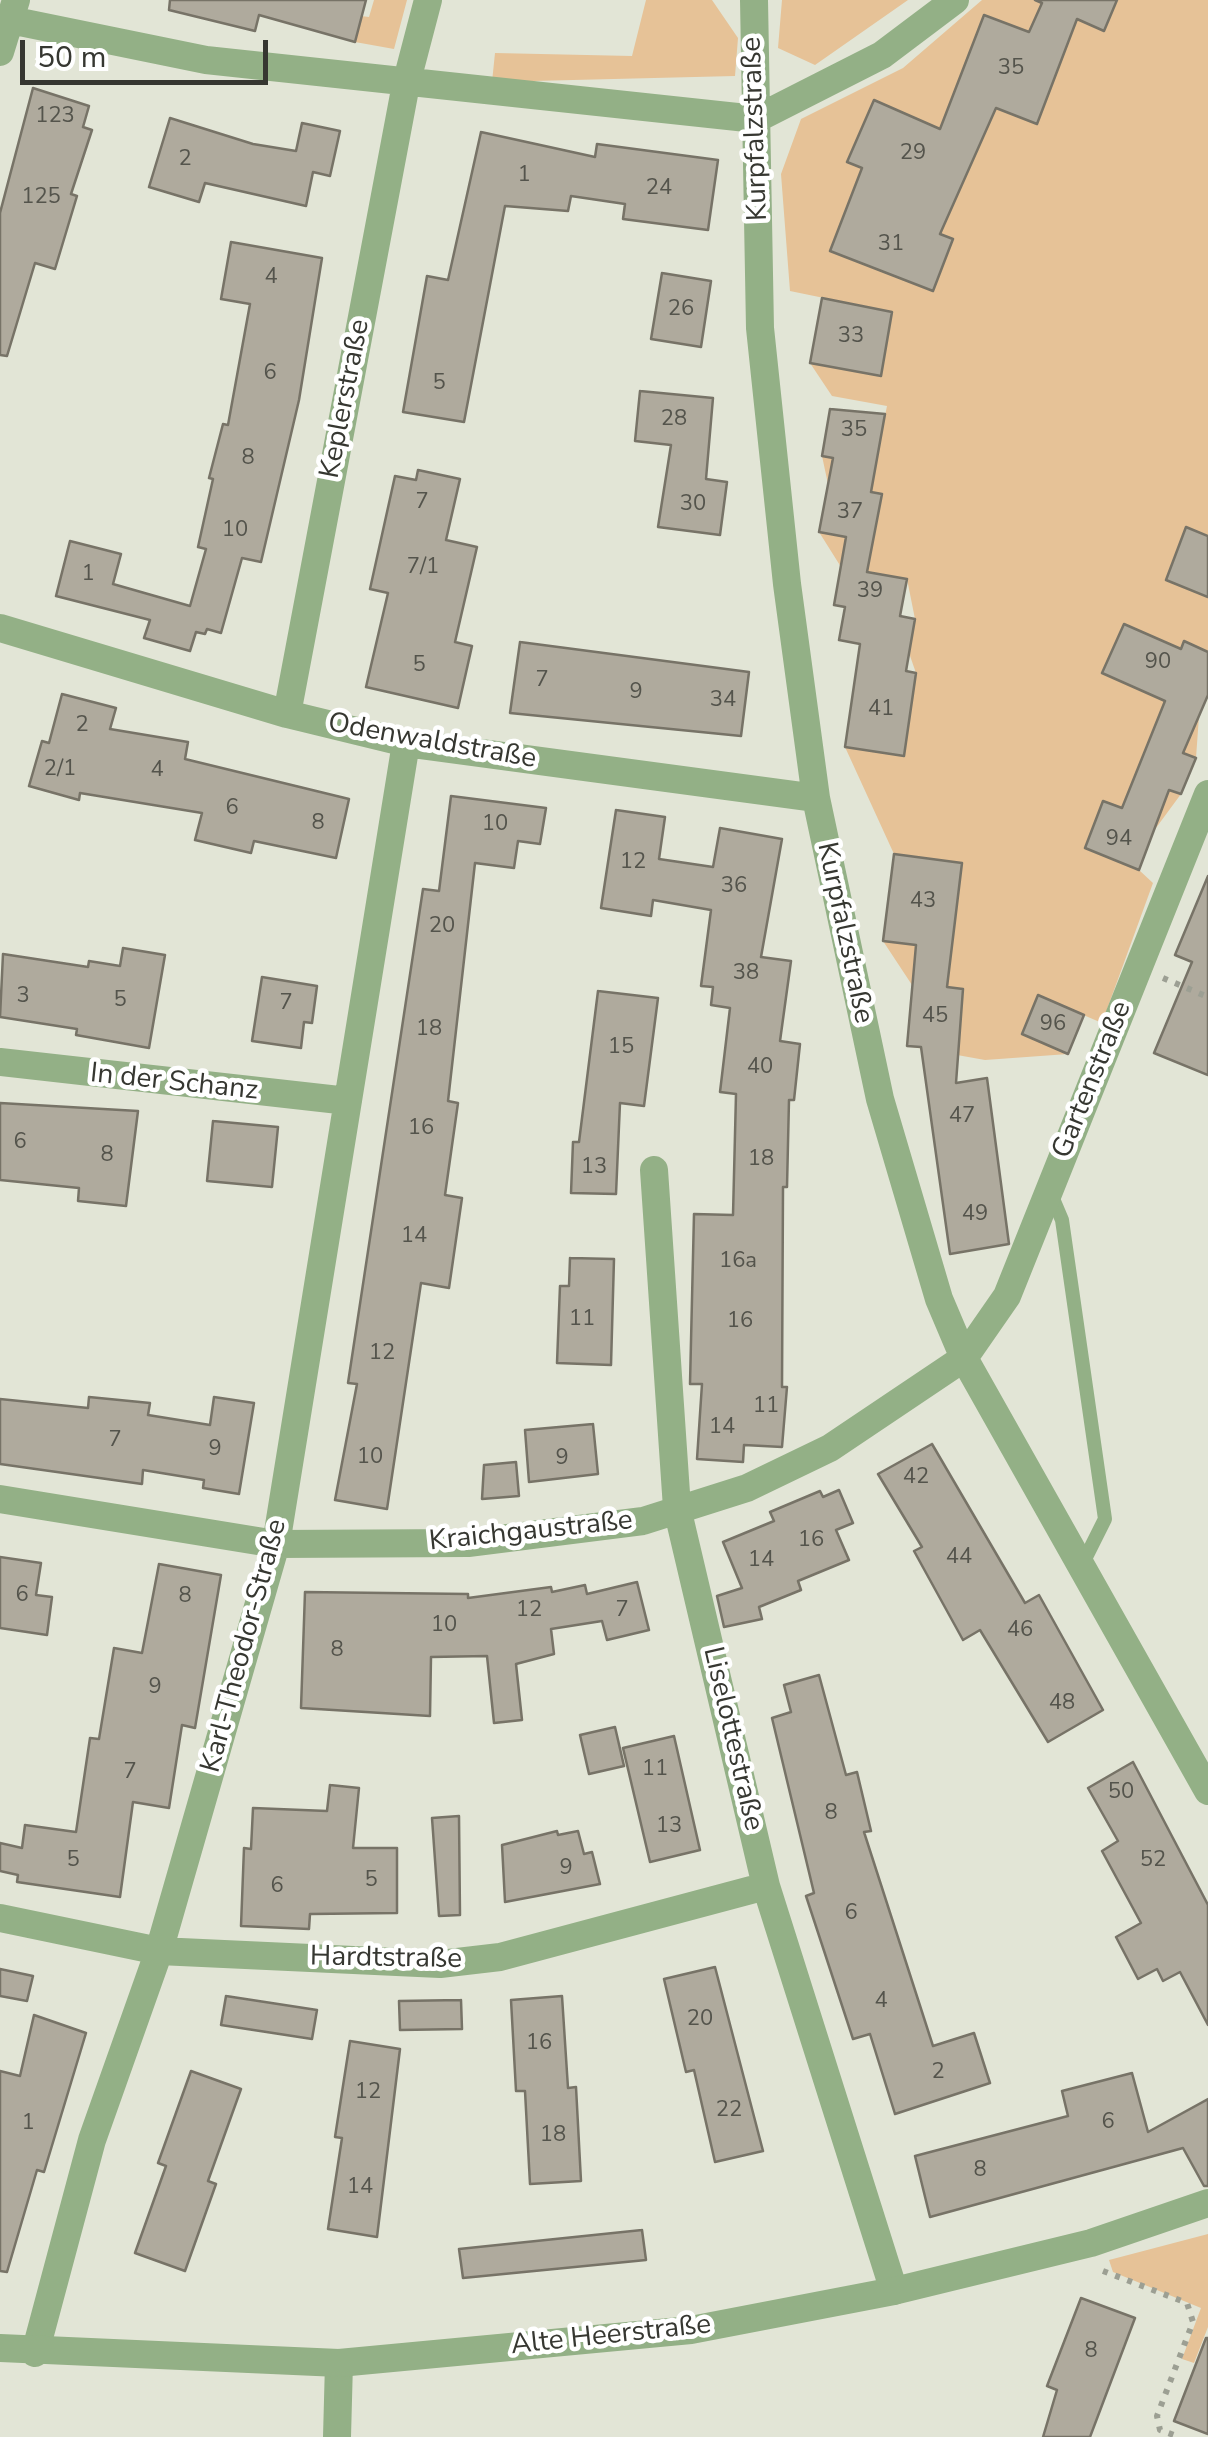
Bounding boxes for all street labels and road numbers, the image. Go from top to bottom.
street label: Kurpfalzstraße [736,36,776,222]
street label: Keplerstraße [314,317,378,481]
street label: Odenwaldstraße [325,707,539,777]
street label: Kurpfalzstraße [808,839,880,1027]
street label: Gartenstraße [1046,997,1140,1163]
street label: In der Schanz [88,1057,260,1109]
street label: Kraichgaustraße [428,1505,634,1559]
street label: Karl-Theodor-Straße [195,1516,295,1776]
street label: Liselottestraße [695,1644,769,1834]
street label: Hardtstraße [310,1941,462,1977]
street label: Alte Heerstraße [509,2309,713,2363]

